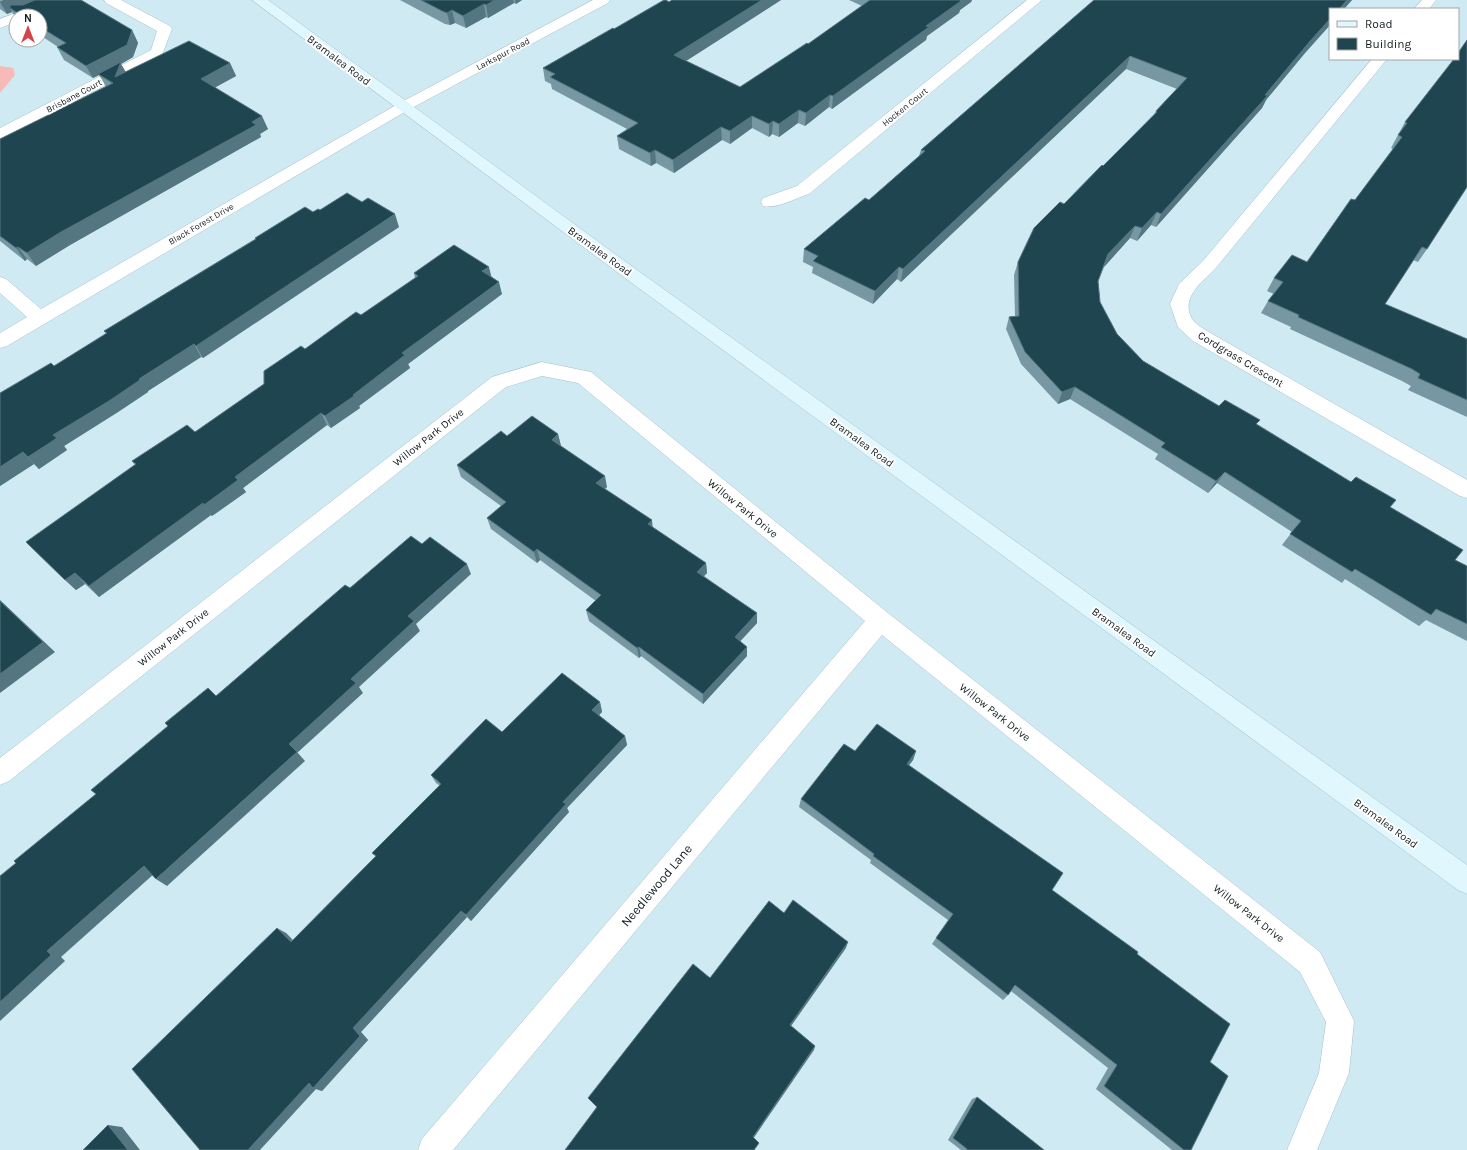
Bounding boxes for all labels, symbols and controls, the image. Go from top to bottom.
north arrow [8,8,48,48]
legend [1329,8,1459,60]
text: N [24,12,32,25]
text: Road [1365,17,1393,31]
street label: Bramalea Road [304,32,373,88]
street label: Larkspur Road [475,36,531,72]
text: Building [1365,37,1412,51]
street label: Brisbane Court [45,77,104,115]
street label: Hocken Court [880,85,930,128]
street label: Black Forest Drive [167,201,236,247]
street label: Bramalea Road [565,224,634,279]
street label: Cordgrass Crescent [1195,329,1286,390]
street label: Willow Park Drive [390,405,467,469]
street label: Bramalea Road [827,415,896,470]
street label: Willow Park Drive [705,476,781,541]
street label: Willow Park Drive [135,605,212,669]
street label: Bramalea Road [1089,605,1158,660]
street label: Willow Park Drive [957,681,1033,744]
street label: Bramalea Road [1351,796,1420,851]
street label: Needlewood Lane [618,841,695,929]
street label: Willow Park Drive [1211,882,1287,945]

